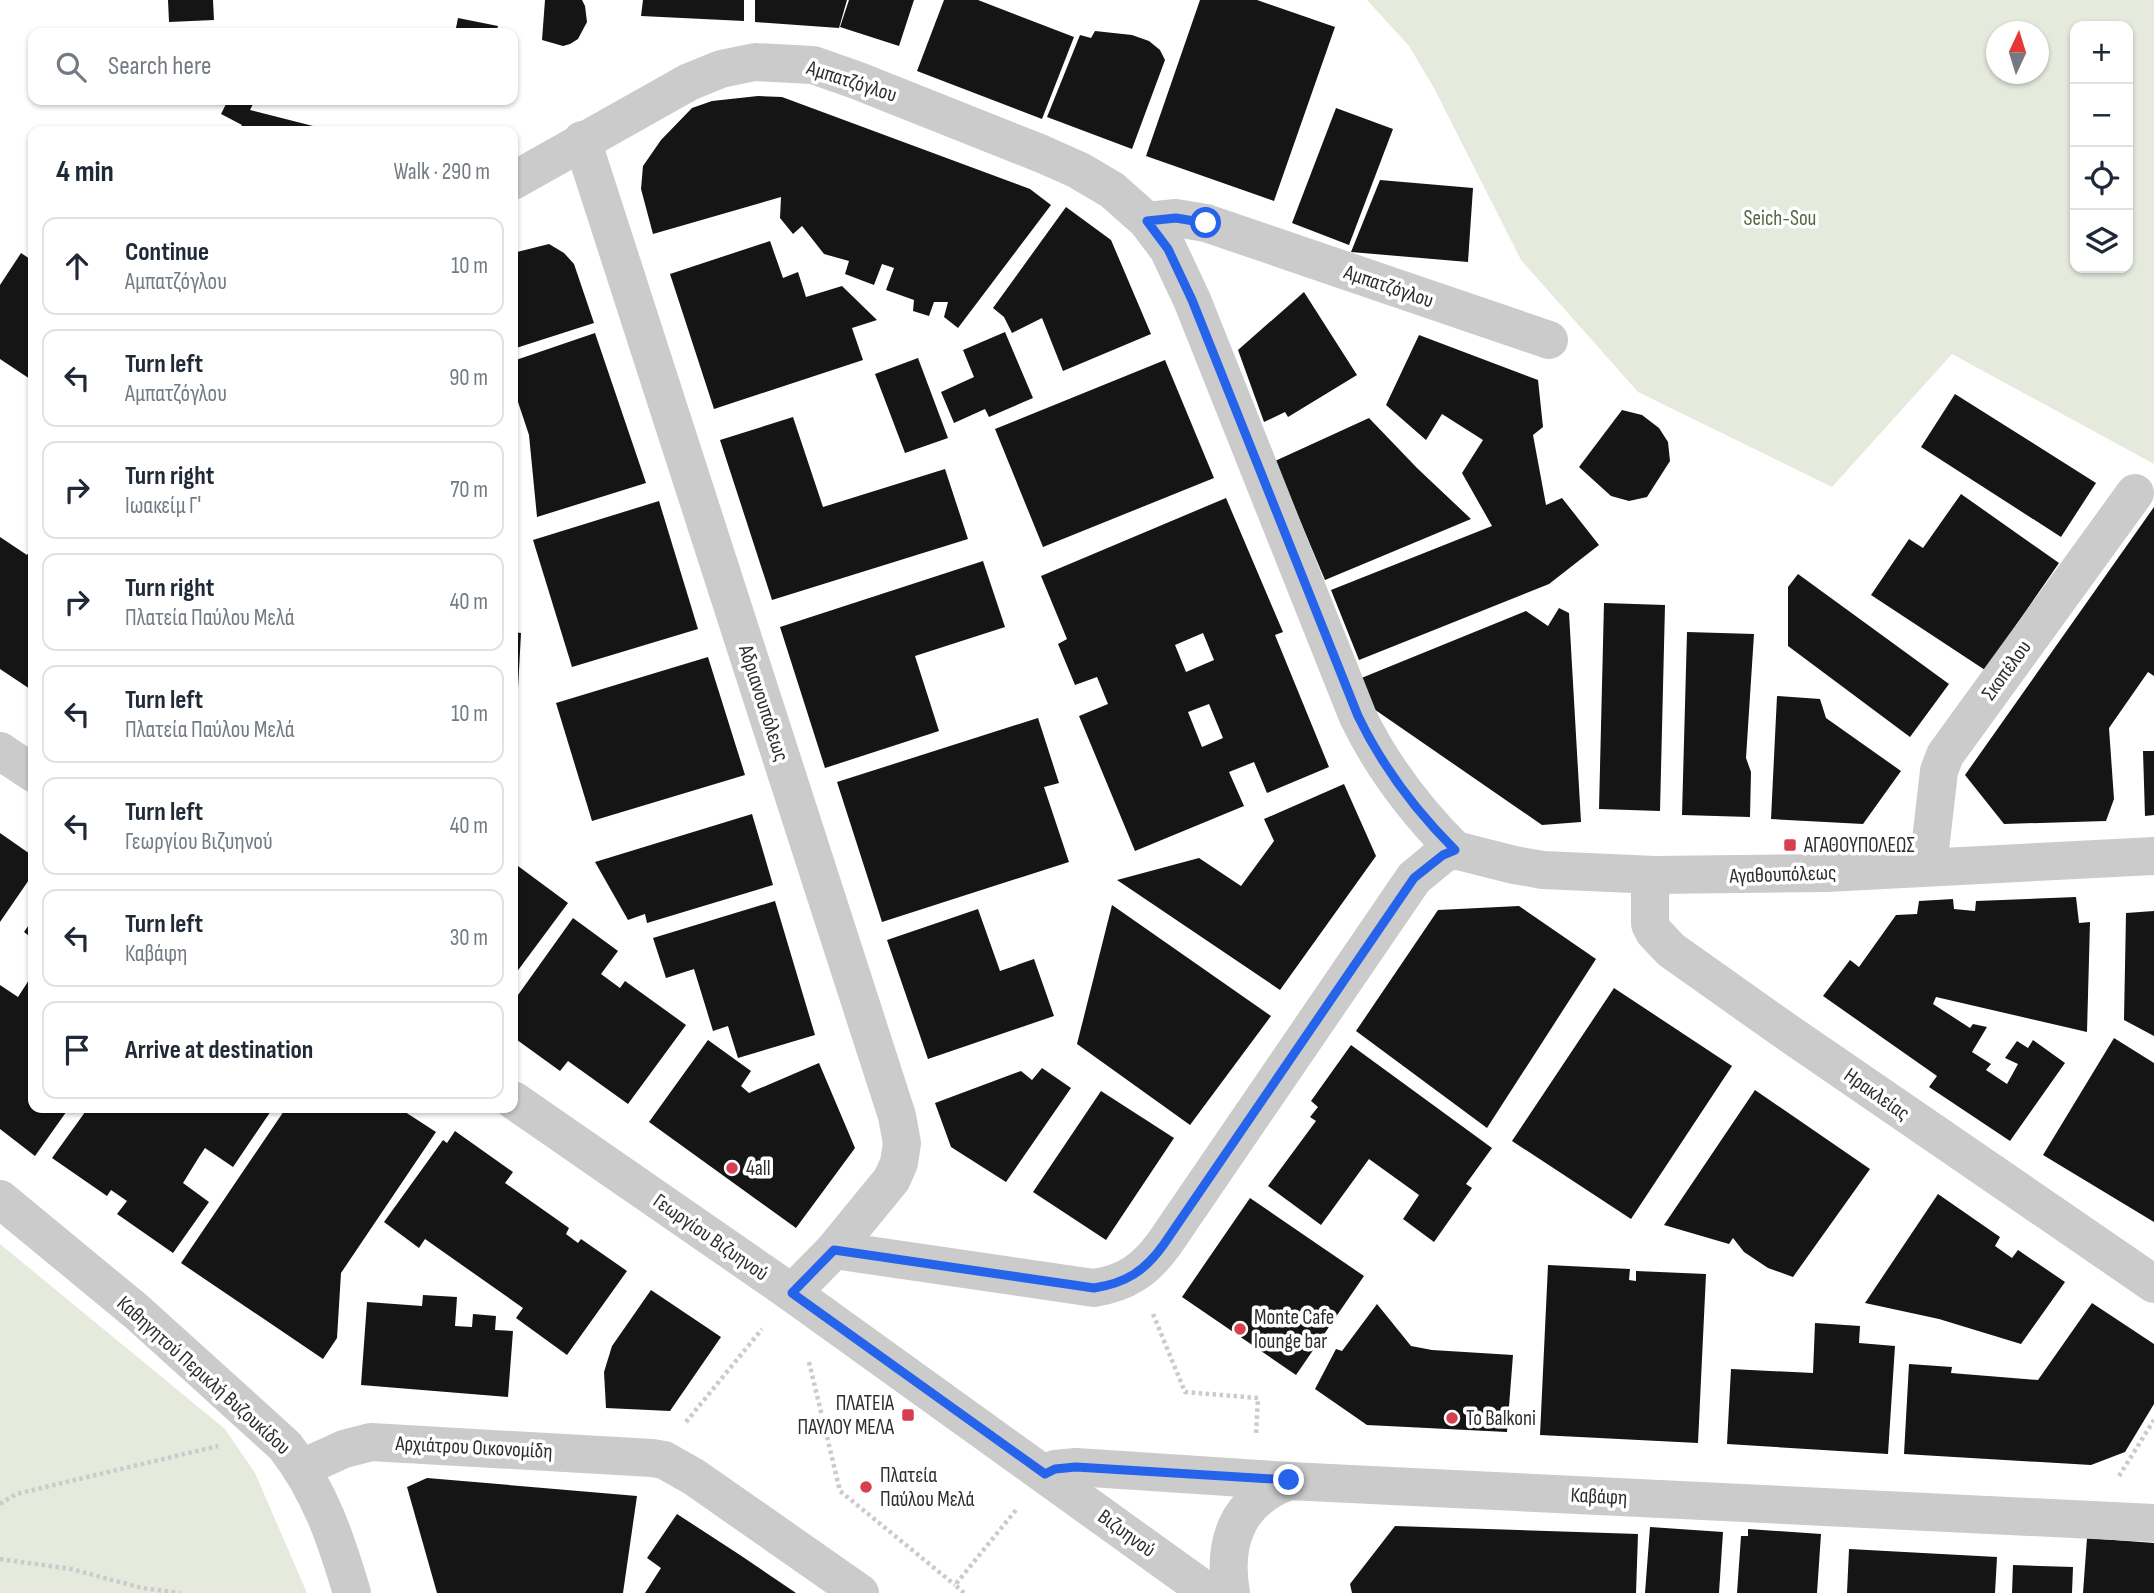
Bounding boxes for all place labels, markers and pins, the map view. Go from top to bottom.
place label: ΑΓΑΘΟΥΠΟΛΕΩΣ [1803,833,1915,858]
marker: ΑΓΑΘΟΥΠΟΛΕΩΣ [1782,837,1798,853]
place label: 4all [746,1156,771,1181]
marker: 4all [724,1160,740,1176]
place label: Monte Cafe lounge bar [1254,1305,1334,1354]
marker: Monte Cafe lounge bar [1232,1321,1248,1337]
place label: ΠΛΑΤΕΙΑ ΠΑΥΛΟΥ ΜΕΛΑ [798,1391,895,1440]
place label: To Balkoni [1466,1406,1536,1431]
marker: ΠΛΑΤΕΙΑ ΠΑΥΛΟΥ ΜΕΛΑ [900,1407,916,1423]
marker: To Balkoni [1444,1410,1460,1426]
place label: Πλατεία Παύλου Μελά [880,1463,975,1512]
marker: Πλατεία Παύλου Μελά [858,1479,874,1495]

